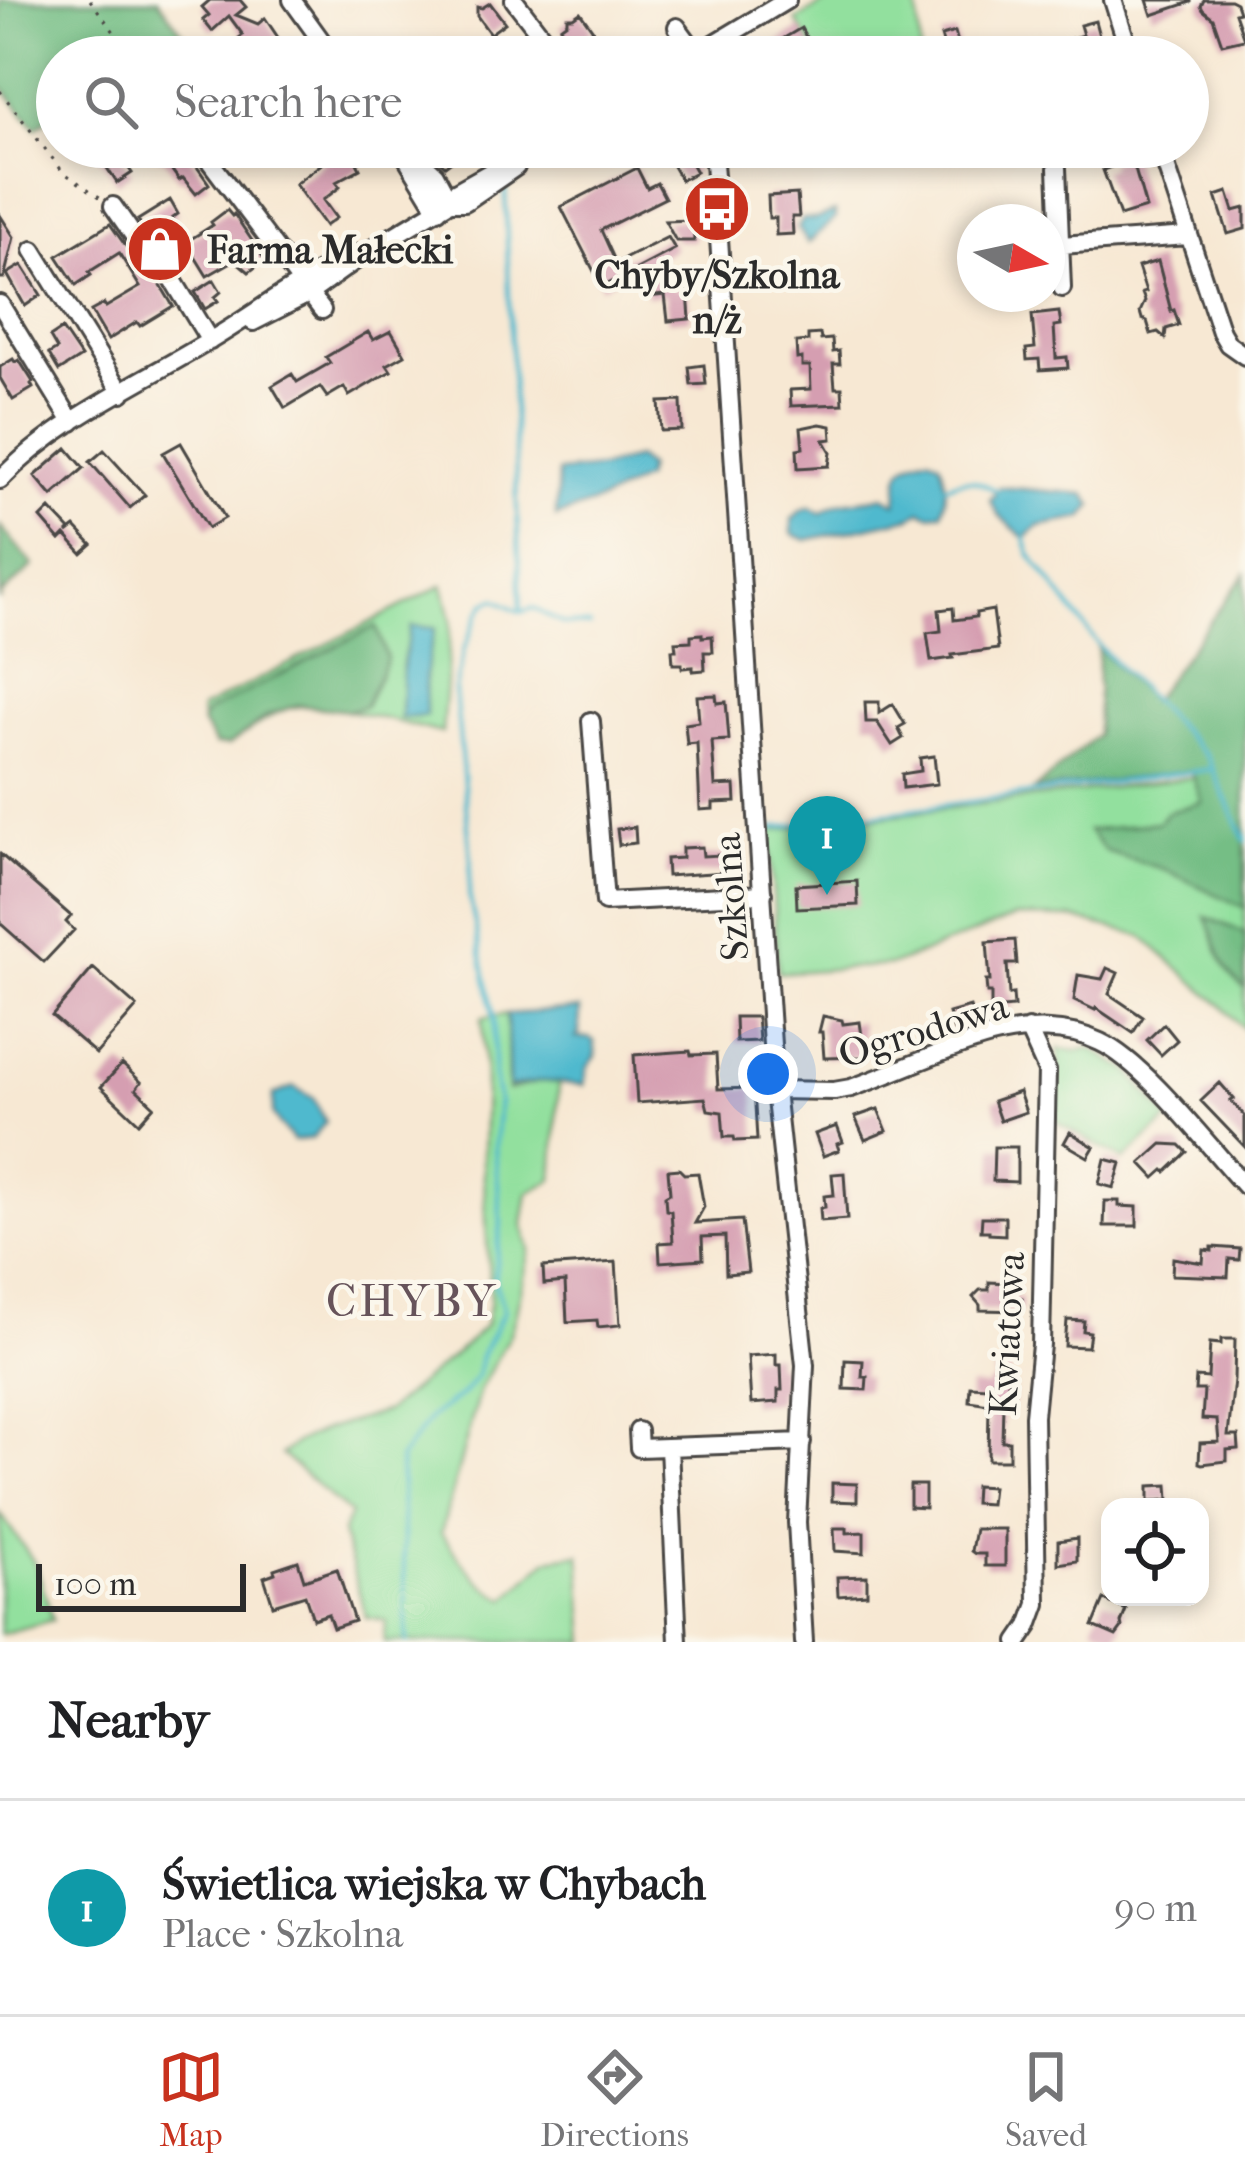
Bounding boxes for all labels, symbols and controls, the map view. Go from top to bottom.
search box [36,36,1209,168]
icon: search [78,69,144,135]
text: Search here [174,76,402,129]
bus stop icon: Chyby/Szkolna n/ż [682,174,752,244]
north arrow [957,204,1065,312]
shop icon: Farma Małecki [125,214,195,284]
place label: Farma Małecki [207,227,454,273]
place label: Chyby/Szkolna n/ż [595,252,840,343]
pin: 1 [788,796,866,895]
street label: Szkolna [704,831,758,962]
street label: Ogrodowa [833,982,1015,1078]
your location [738,1044,798,1104]
street label: Kwiatowa [980,1250,1034,1417]
district label: CHYBY [326,1275,498,1328]
map controls [1101,1498,1209,1606]
button: locate [1101,1498,1209,1606]
scale bar [36,1558,246,1611]
text: 100 m [54,1565,137,1604]
text: Nearby [48,1690,209,1750]
text: Świetlica wiejska w Chybach [162,1858,706,1911]
text: 1 [80,1885,94,1931]
text: 90 m [1114,1885,1197,1931]
text: Place · Szkolna [162,1911,403,1957]
tab: Map [158,2044,224,2155]
tab: Directions [540,2044,689,2155]
tab: Saved [1005,2044,1087,2155]

